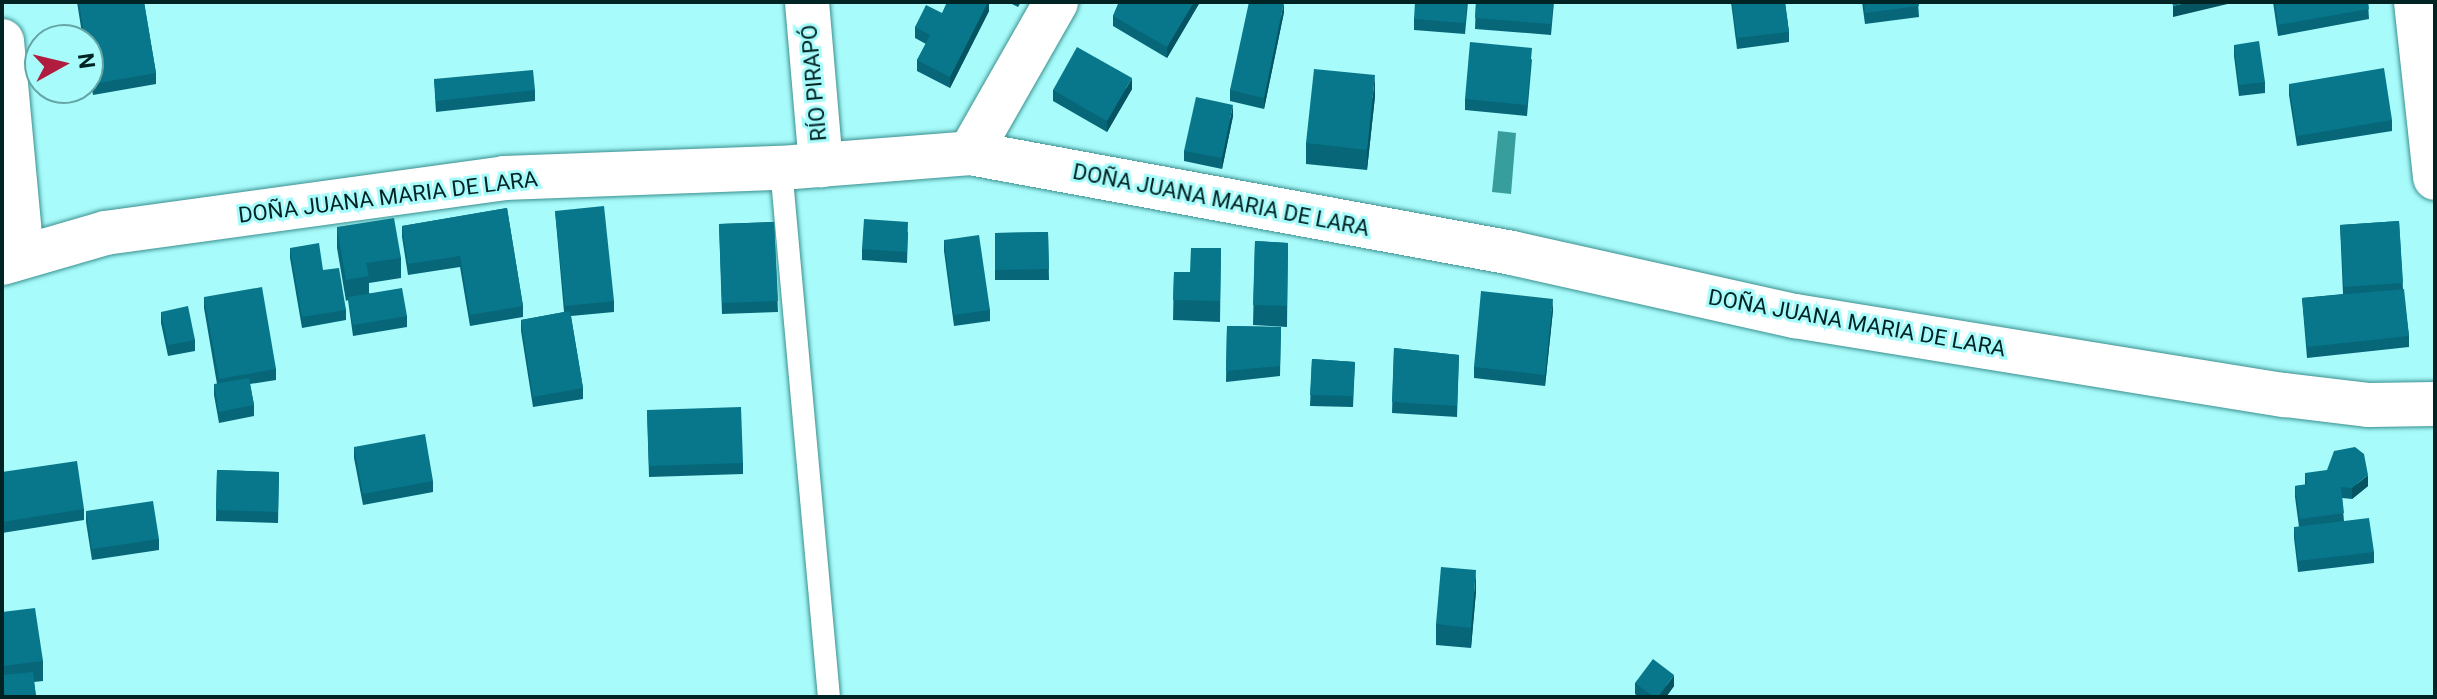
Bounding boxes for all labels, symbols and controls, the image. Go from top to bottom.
north arrow [24,24,104,104]
street label: RÍO PIRAPÓ [796,24,832,142]
text: N [73,51,100,70]
street label: DOÑA JUANA MARIA DE LARA [1071,158,1371,242]
street label: DOÑA JUANA MARIA DE LARA [237,166,539,228]
street label: DOÑA JUANA MARIA DE LARA [1706,284,2008,362]

